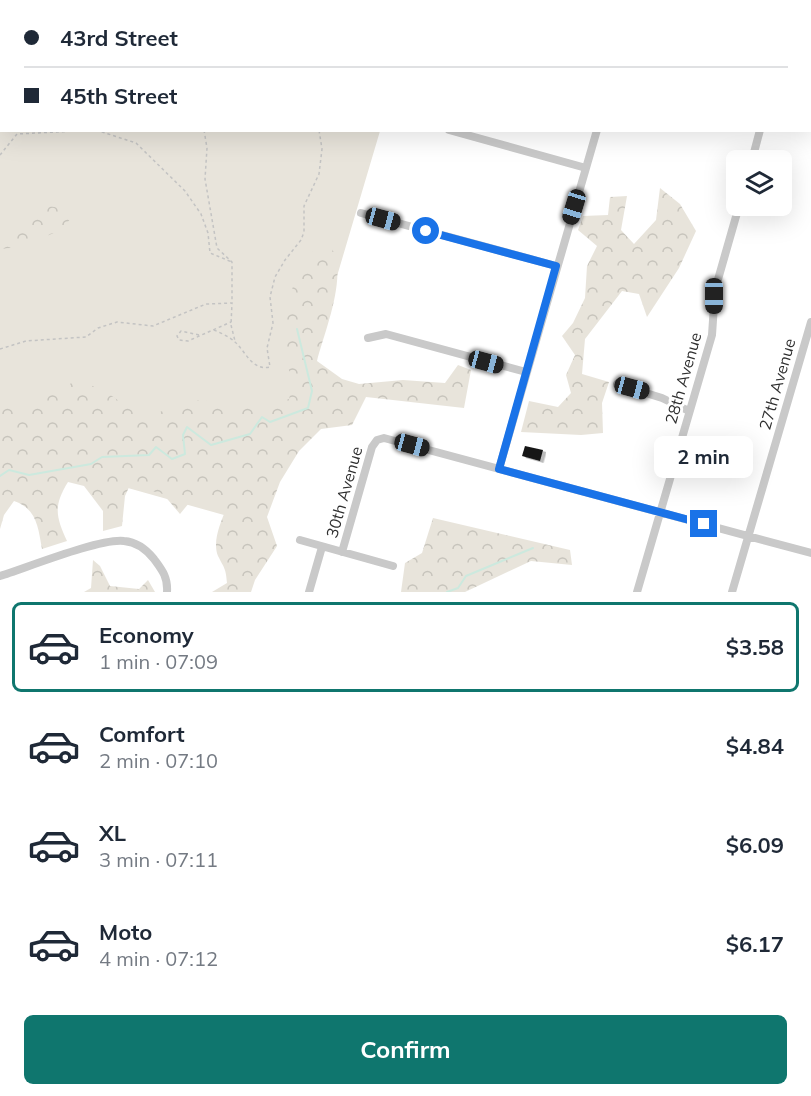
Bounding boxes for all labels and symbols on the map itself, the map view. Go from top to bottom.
car [560,187,588,227]
car [363,206,403,232]
route start [412,217,439,244]
car [705,278,723,314]
street label: 28th Avenue [660,330,706,426]
street label: 27th Avenue [754,336,800,432]
car [466,349,506,375]
car [612,375,652,401]
car [392,432,432,458]
callout: 2 min [654,437,754,479]
street label: 30th Avenue [321,444,367,540]
route end [690,510,717,537]

